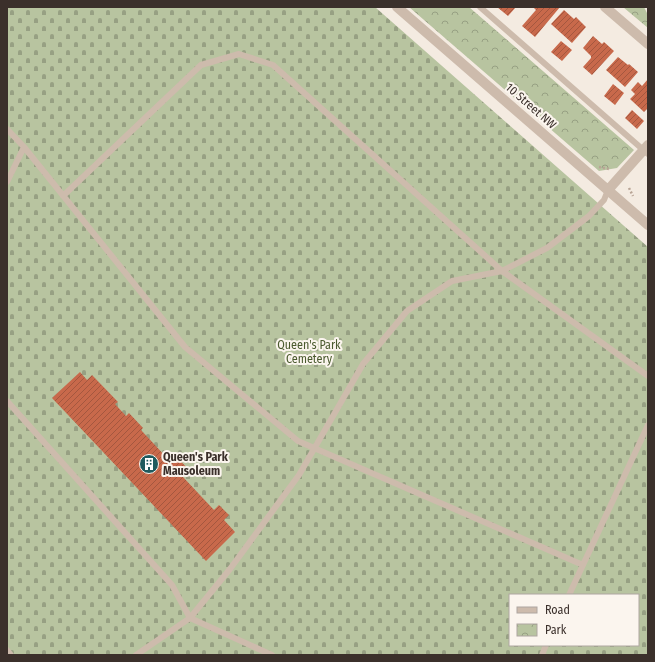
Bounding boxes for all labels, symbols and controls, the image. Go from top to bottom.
street label: 10 Street NW [503,80,559,132]
park label: Queen's Park Cemetery [277,338,341,366]
place label: Queen's Park Mausoleum [163,450,229,478]
building icon: Queen's Park Mausoleum [138,453,160,475]
legend [509,594,639,646]
text: Road [545,603,570,617]
text: Park [545,623,567,637]

